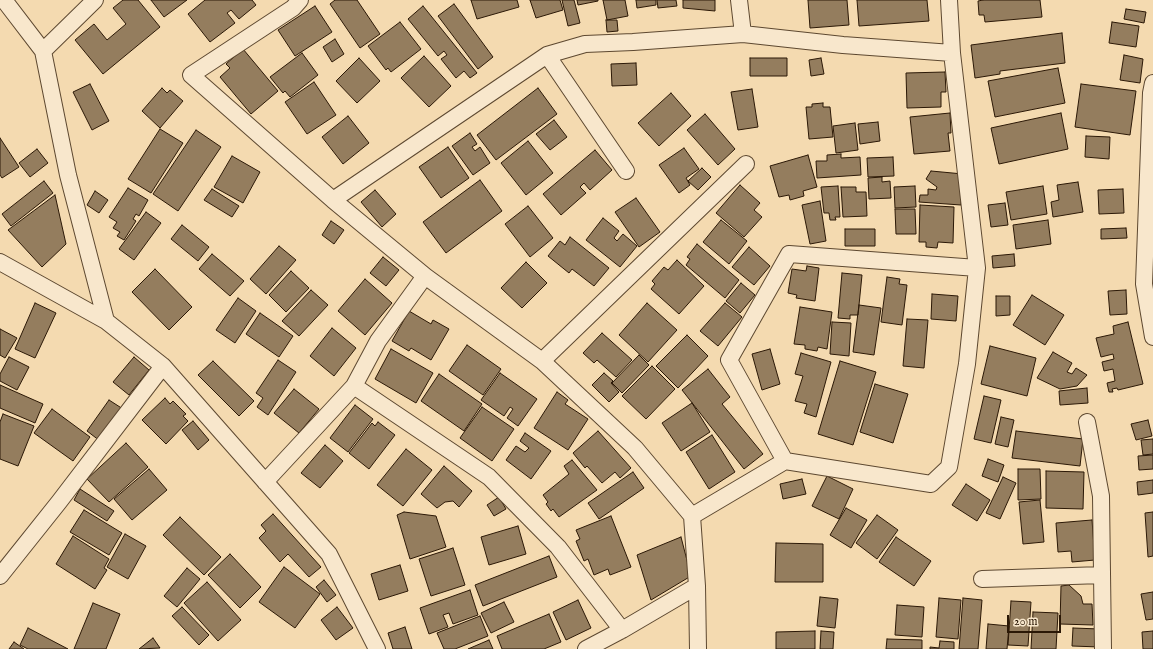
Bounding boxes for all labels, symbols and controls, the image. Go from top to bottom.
scale bar [1009,607,1063,633]
text: 20 m [1014,614,1037,629]

